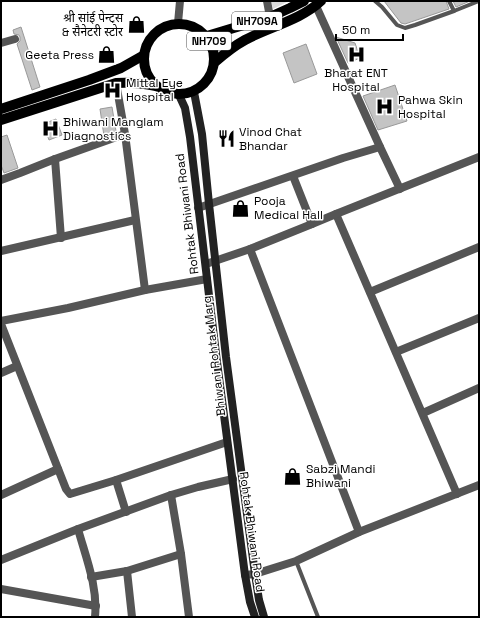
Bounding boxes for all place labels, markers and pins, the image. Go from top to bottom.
place label: श्री सांई पेन्ट्स & सैनेटरी स्टोर [62,10,124,40]
shop icon: श्री सांई पेन्ट्स & सैनेटरी स्टोर [126,15,146,35]
hospital icon: Bharat ENT Hospital [346,44,366,64]
shop icon: Geeta Press [97,45,117,65]
place label: Geeta Press [25,47,94,63]
place label: Bharat ENT Hospital [324,65,388,95]
place label: Mittal Eye Hospital [126,75,183,105]
hospital icon: Mittal Eye Hospital [103,80,123,100]
place label: Pahwa Skin Hospital [398,92,463,122]
hospital icon: Pahwa Skin Hospital [375,97,395,117]
place label: Bhiwani Manglam Diagnostics [63,114,164,144]
hospital icon: Bhiwani Manglam Diagnostics [40,119,60,139]
place label: Vinod Chat Bhandar [239,124,302,154]
restaurant icon: Vinod Chat Bhandar [216,129,236,149]
place label: Pooja Medical Hall [254,193,323,223]
shop icon: Pooja Medical Hall [231,198,251,218]
place label: Sabzi Mandi Bhiwani [306,461,375,491]
shop icon: Sabzi Mandi Bhiwani [283,466,303,486]

